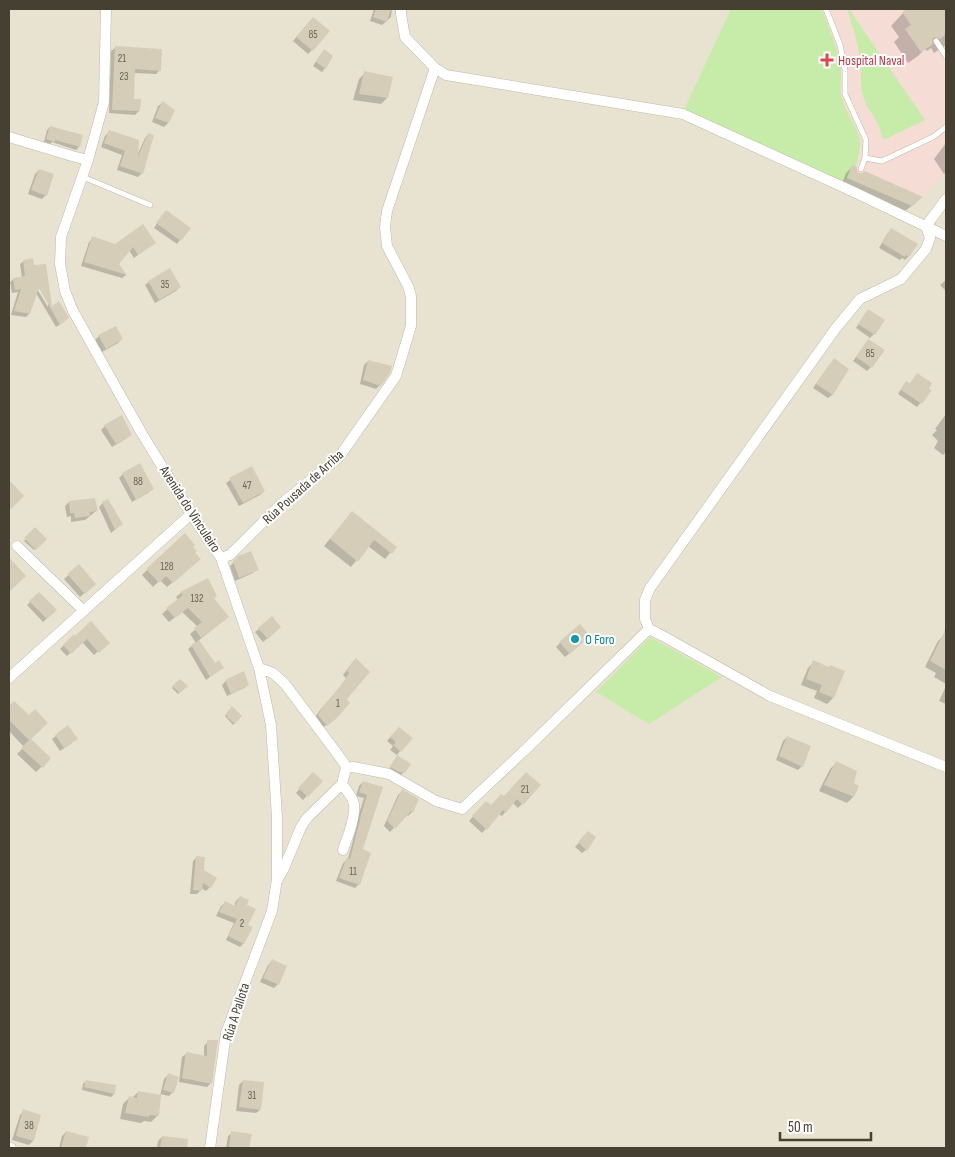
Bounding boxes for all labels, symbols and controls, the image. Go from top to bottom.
house number: 85 [308,28,318,41]
house number: 21 [118,52,126,65]
place label: Hospital Naval [838,52,904,69]
marker: Hospital Naval [820,53,834,67]
house number: 23 [119,70,129,83]
house number: 35 [160,278,170,291]
house number: 85 [865,347,875,360]
street label: Rúa Pousada de Arriba [259,446,347,528]
street label: Avenida do Vinculeiro [155,462,224,555]
house number: 88 [133,475,143,488]
house number: 47 [243,479,252,492]
house number: 128 [160,560,174,573]
house number: 132 [190,592,204,605]
place label: O Foro [585,631,615,648]
marker: O Foro [569,633,581,645]
house number: 1 [336,697,340,710]
house number: 21 [521,783,529,796]
house number: 11 [349,865,357,878]
house number: 2 [240,917,245,930]
street label: Rúa A Pallota [219,981,253,1043]
house number: 31 [248,1089,256,1102]
scale bar [780,1110,871,1142]
text: 50 m [788,1118,813,1137]
house number: 38 [24,1119,34,1132]

